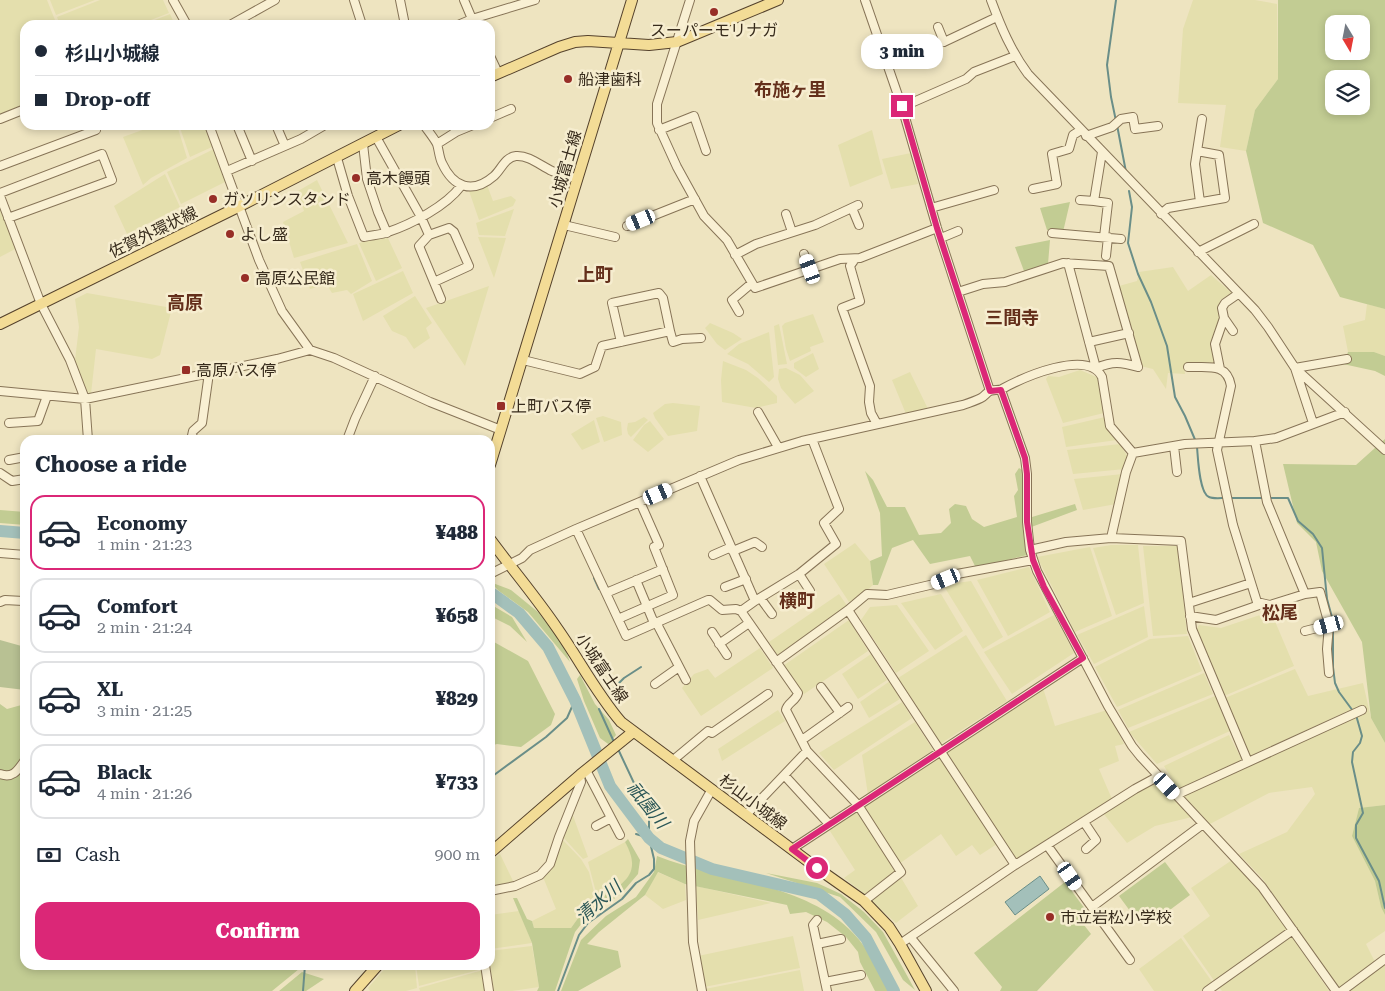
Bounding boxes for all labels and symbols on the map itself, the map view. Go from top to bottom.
marker: スーパーモリナガ [708,6,720,18]
north arrow [1325,15,1370,60]
place label: スーパーモリナガ [650,21,778,40]
callout: 3 min [861,34,943,68]
place label: 船津歯科 [578,70,642,89]
marker: 船津歯科 [562,73,574,85]
district label: 布施ヶ里 [754,79,826,100]
route end [891,95,913,117]
street label: 小城富士線 [545,128,585,210]
place label: 高木饅頭 [366,169,430,188]
marker: 高木饅頭 [350,172,362,184]
place label: ガソリンスタンド [223,190,351,209]
marker: ガソリンスタンド [207,193,219,205]
street label: 佐賀外環状線 [106,202,200,262]
car [624,207,657,233]
place label: よし盛 [240,225,288,244]
marker: よし盛 [224,228,236,240]
car [797,252,822,286]
district label: 上町 [577,264,613,285]
place label: 高原公民館 [255,269,335,288]
marker: 高原公民館 [239,272,251,284]
district label: 高原 [167,292,203,313]
district label: 三間寺 [985,307,1039,328]
place label: 高原バス停 [196,361,276,380]
marker: 高原バス停 [180,364,192,376]
place label: 上町バス停 [511,397,591,416]
marker: 上町バス停 [495,400,507,412]
car [641,481,674,507]
car [929,566,962,592]
district label: 横町 [779,590,815,611]
district label: 松尾 [1262,602,1298,623]
car [1312,614,1345,636]
street label: 小城富士線 [572,630,632,706]
street label: 杉山小城線 [715,770,791,834]
car [1151,770,1182,802]
water label: 祇園川 [623,777,674,834]
route start [806,857,828,879]
car [1055,859,1084,893]
water label: 清水川 [571,875,627,928]
place label: 市立岩松小学校 [1060,908,1172,927]
marker: 市立岩松小学校 [1044,911,1056,923]

